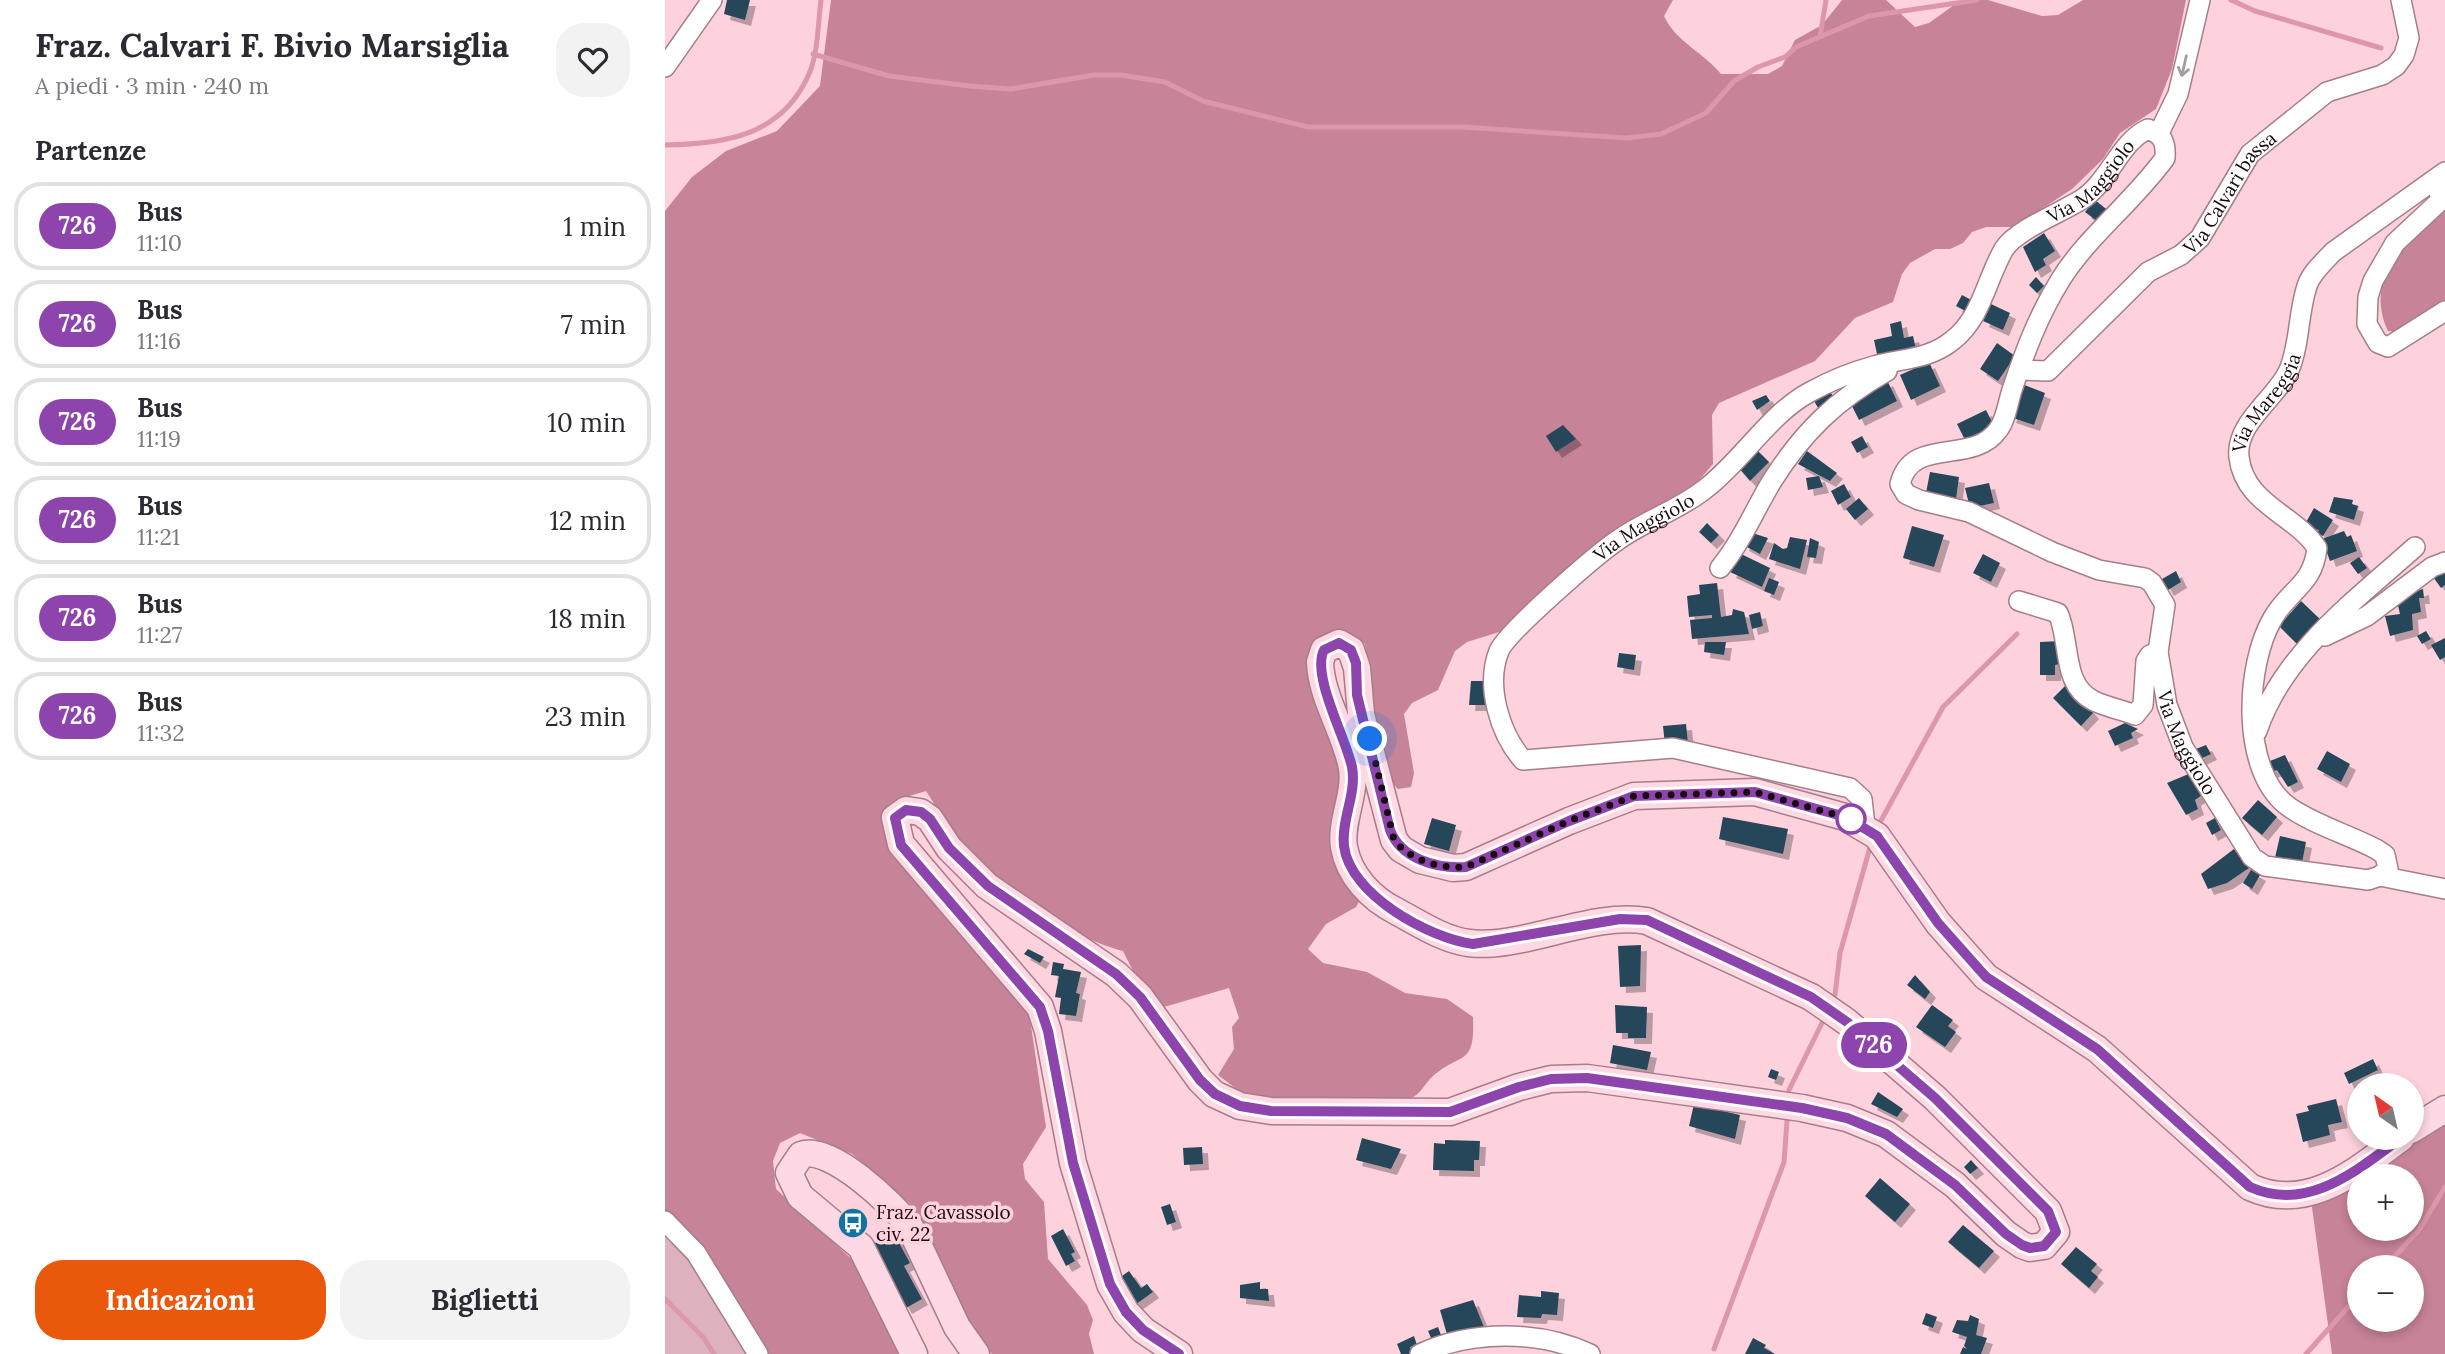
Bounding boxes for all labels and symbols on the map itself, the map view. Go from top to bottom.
one-way arrow [2177,54,2190,77]
street label: Via Calvari bassa [2177,126,2281,260]
street label: Via Maggiolo [2042,134,2139,229]
street label: Via Mareggia [2226,350,2306,455]
street label: Via Maggiolo [1587,488,1699,567]
street label: Via Maggiolo [2153,688,2222,799]
your location [1352,721,1387,756]
unlabelled marker [1836,804,1866,834]
line badge: 726 [1834,1022,1914,1068]
north arrow [2347,1073,2424,1150]
place label: Fraz. Cavassolo civ. 22 [876,1200,1011,1246]
bus stop icon: Fraz. Cavassolo civ. 22 [836,1206,870,1240]

